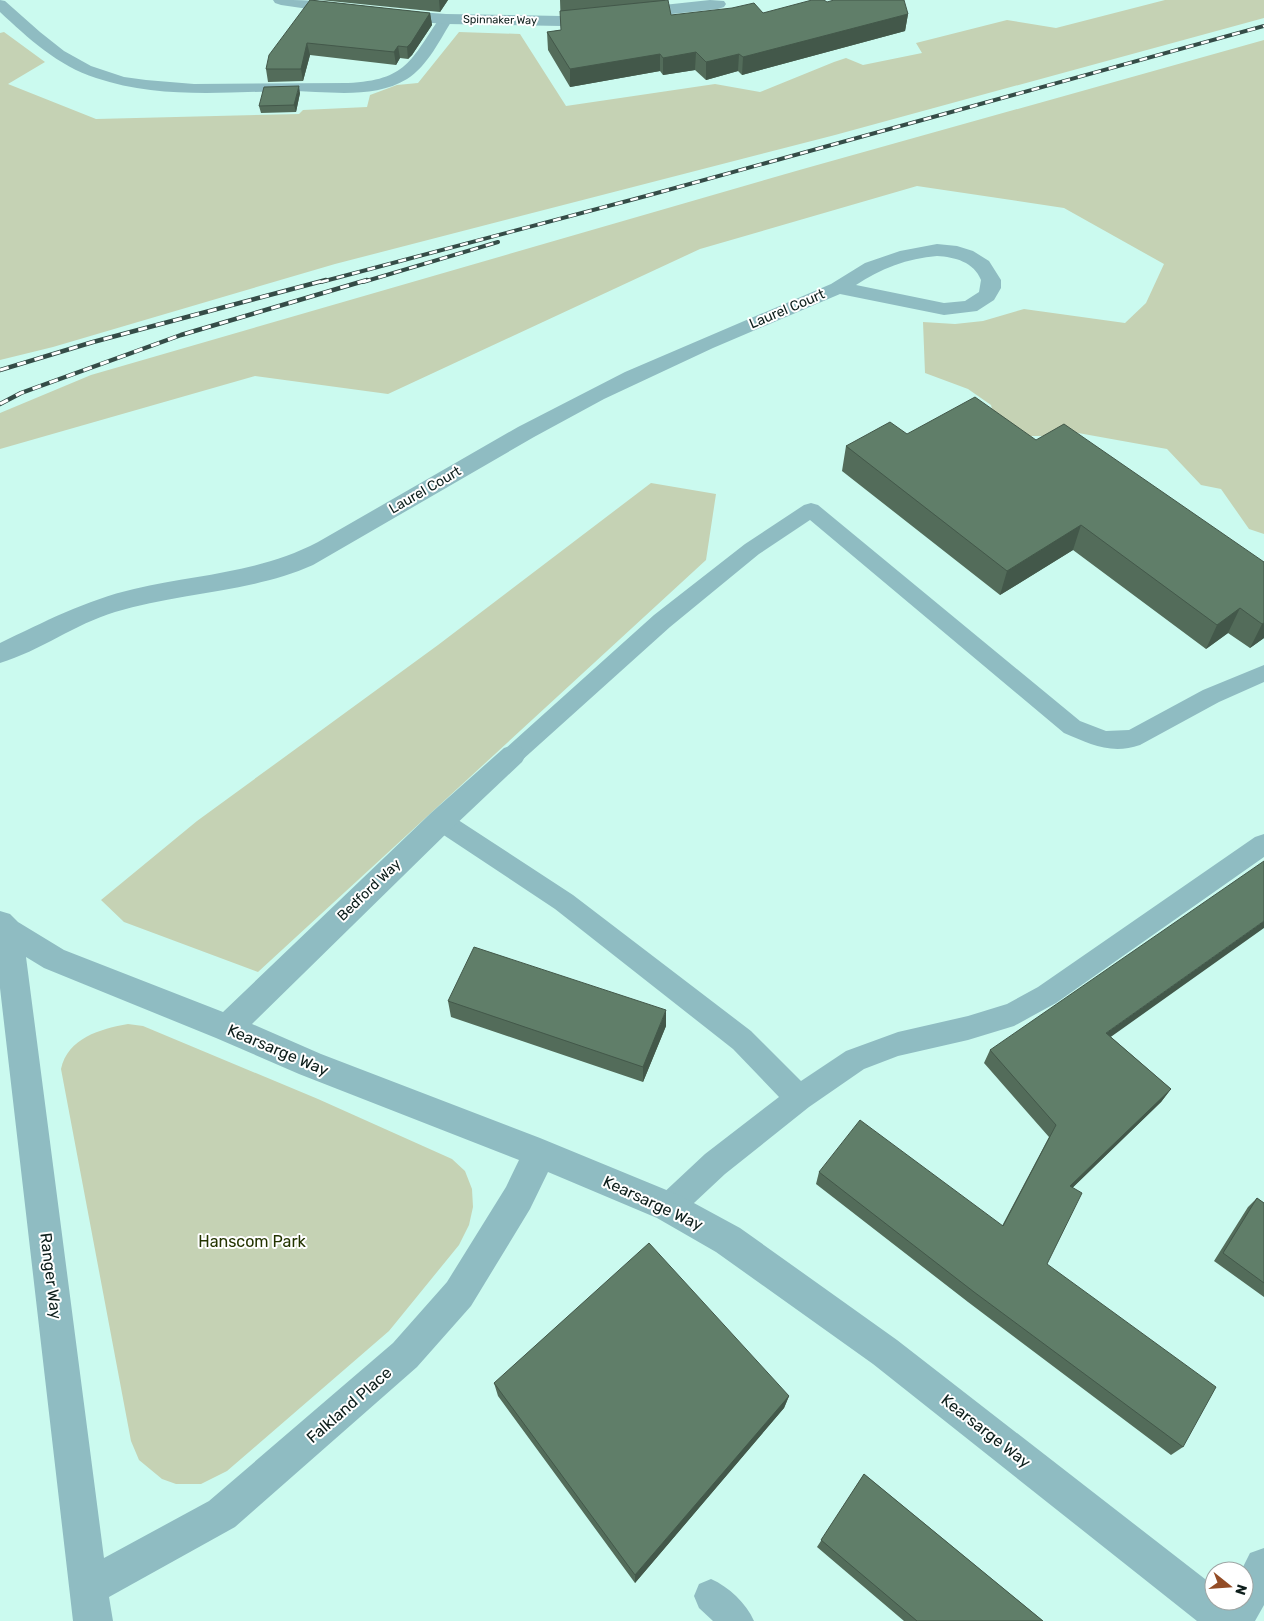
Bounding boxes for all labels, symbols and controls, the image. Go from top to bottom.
street label: Spinnaker Way [463,13,537,27]
street label: Laurel Court [747,285,828,333]
street label: Laurel Court [386,462,465,517]
street label: Bedford Way [334,855,404,924]
street label: Kearsarge Way [225,1020,332,1080]
street label: Kearsarge Way [600,1172,706,1235]
street label: Ranger Way [36,1232,66,1320]
park label: Hanscom Park [198,1232,307,1251]
street label: Falkland Place [303,1363,395,1447]
street label: Kearsarge Way [938,1390,1035,1472]
north arrow [1204,1561,1254,1611]
text: N [1231,1582,1251,1597]

